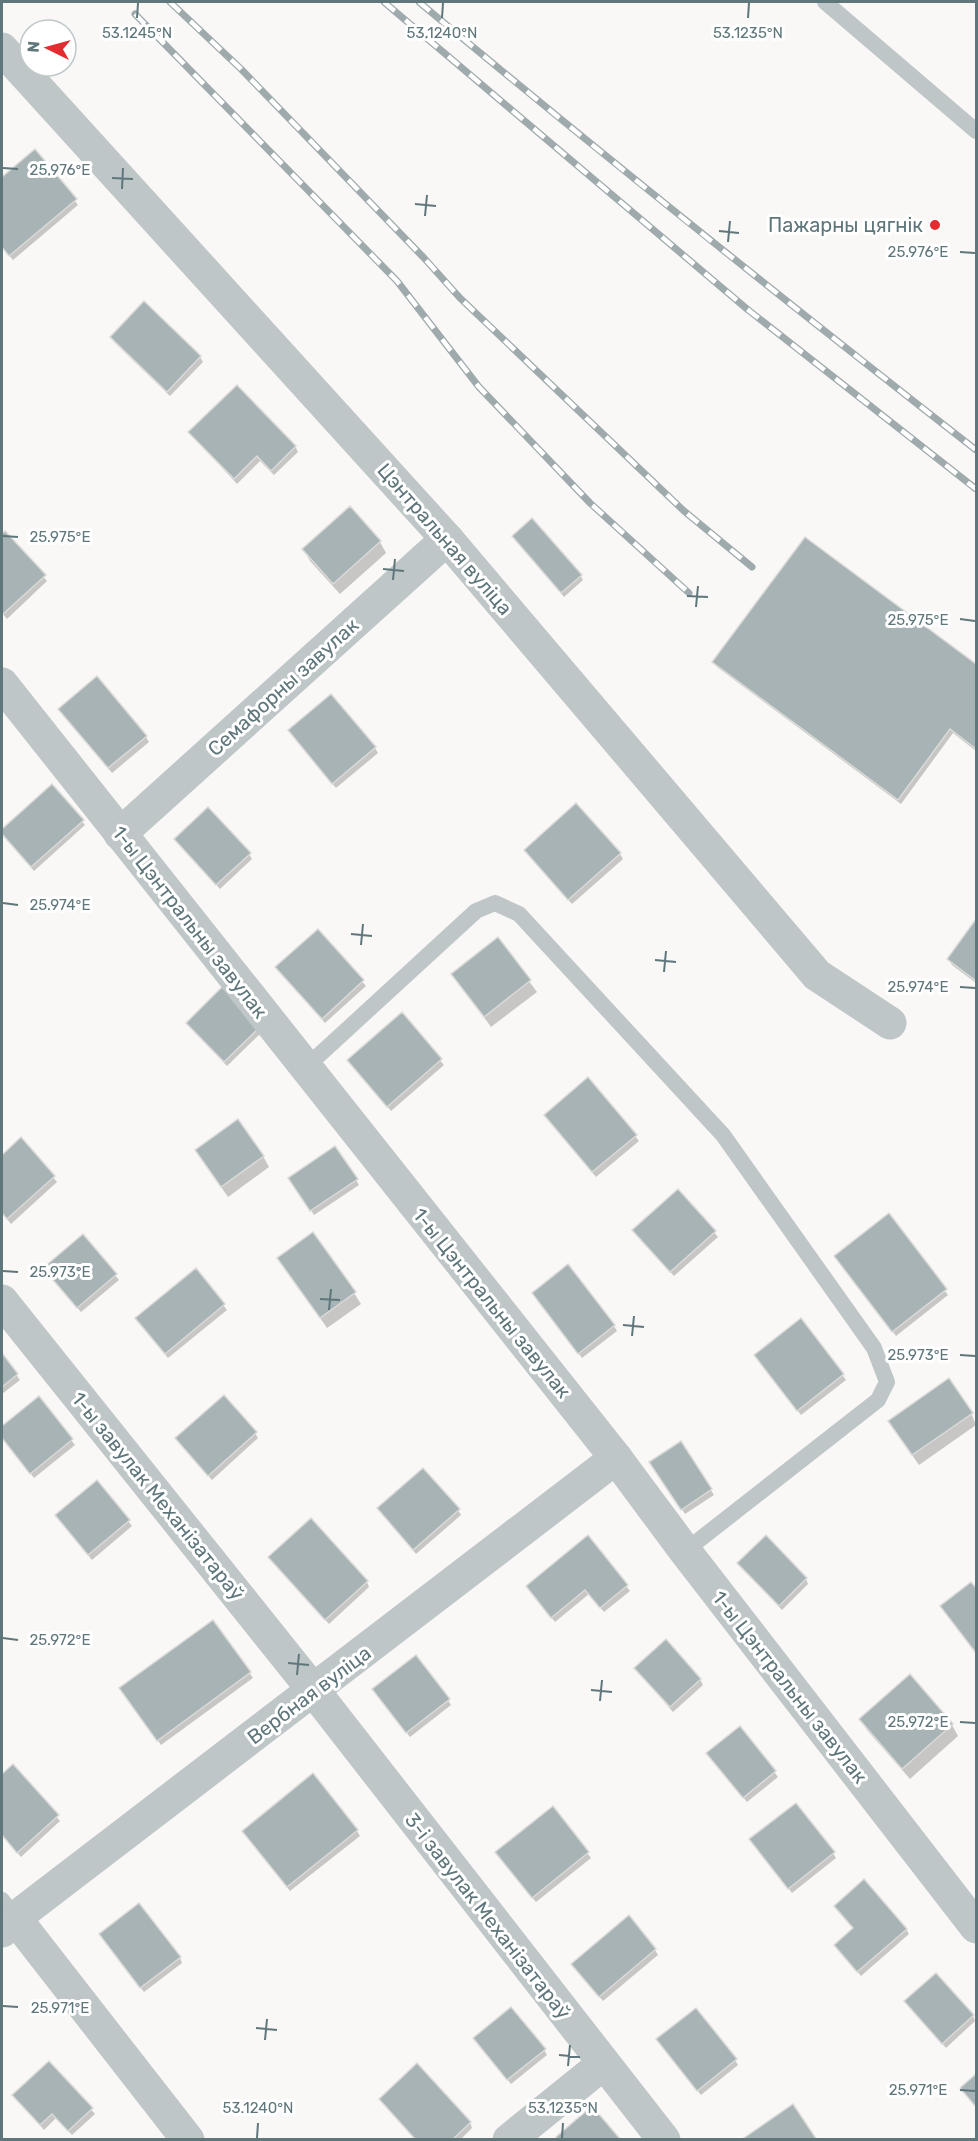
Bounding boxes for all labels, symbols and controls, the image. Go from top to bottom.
north arrow [18,18,78,78]
text: 53.1245°N [102,24,172,42]
text: 53.1240°N [407,24,477,42]
text: 53.1235°N [713,24,783,42]
text: N [24,40,44,53]
text: 25.976°E [30,161,90,179]
place label: Пажарны цягнік [768,213,923,237]
marker: Пажарны цягнік [928,218,942,232]
text: 25.976°E [888,243,948,261]
street label: Цэнтральная вуліца [373,458,517,620]
text: 25.975°E [29,528,91,546]
text: 25.975°E [887,611,949,629]
street label: Семафорны завулак [203,613,363,761]
street label: 1-ы Цэнтральны завулак [107,821,273,1023]
text: 25.974°E [30,896,91,914]
text: 25.974°E [888,978,949,996]
street label: 1-ы Цэнтральны завулак [408,1203,576,1403]
text: 25.973°E [29,1263,91,1281]
text: 25.973°E [887,1346,949,1364]
street label: 1-ы завулак Механізатараў [67,1387,249,1605]
street label: 1-ы Цэнтральны завулак [707,1586,873,1788]
text: 25.972°E [30,1631,91,1649]
street label: Вербная вуліца [242,1641,376,1749]
text: 25.972°E [888,1713,949,1731]
street label: 3-і завулак Механізатараў [400,1808,576,2024]
text: 25.971°E [31,1999,89,2017]
text: 25.971°E [889,2081,947,2099]
text: 53.1240°N [223,2099,293,2117]
text: 53.1235°N [528,2099,598,2117]

